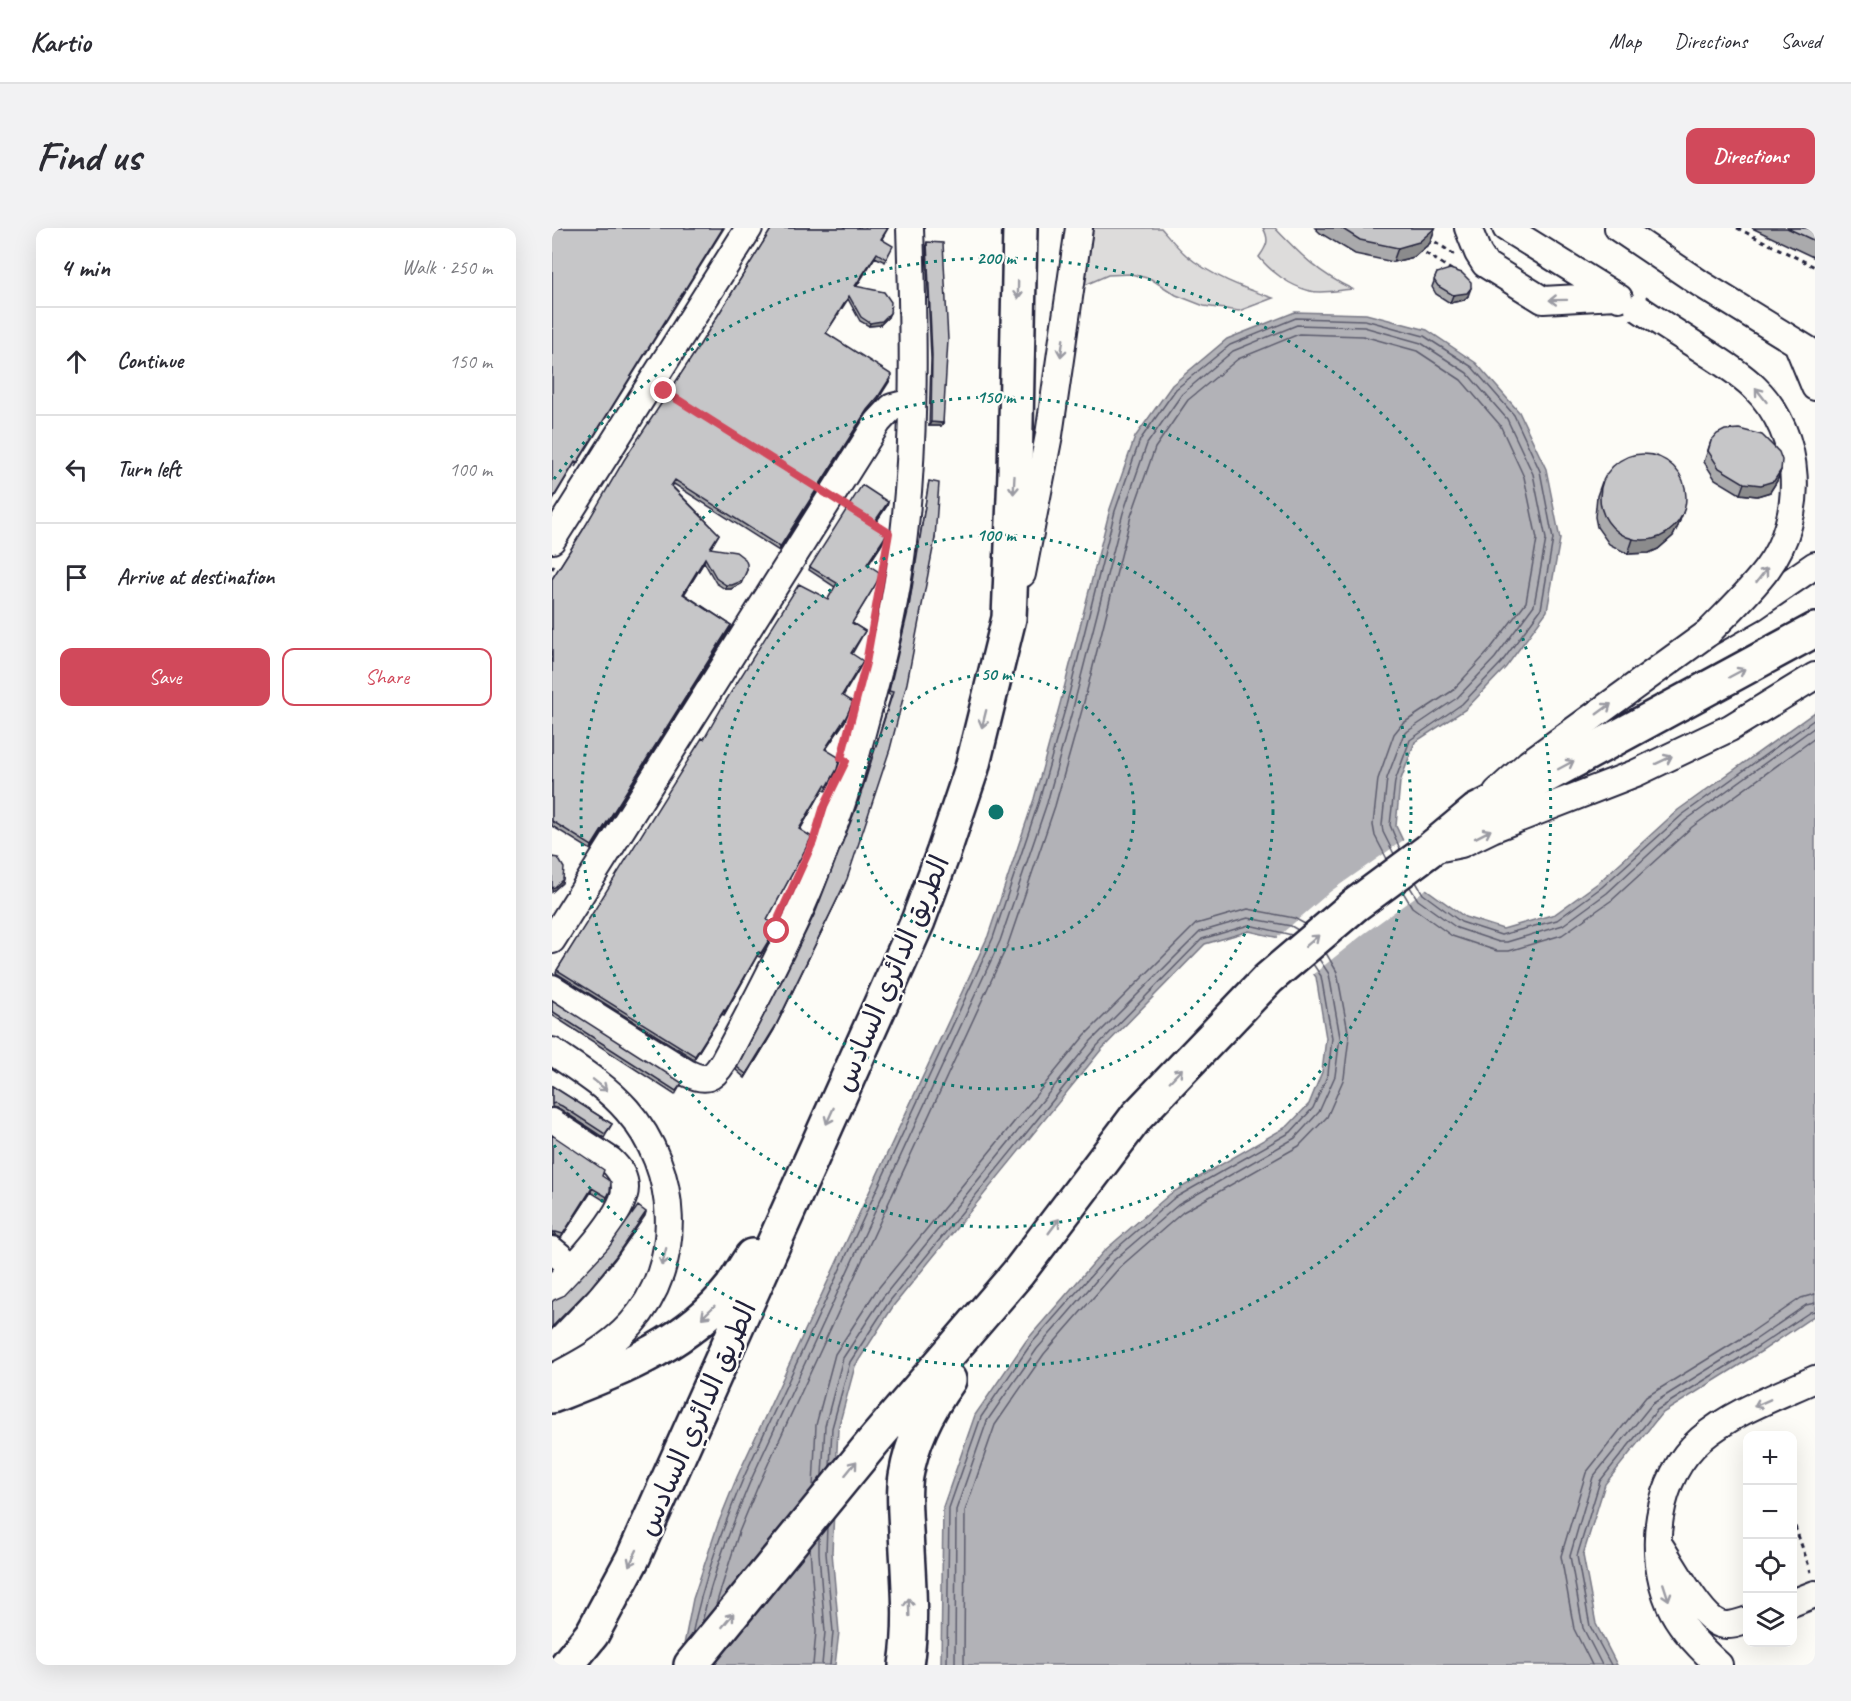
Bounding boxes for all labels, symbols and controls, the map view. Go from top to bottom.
text: Kartio [30,24,91,59]
text: Map [1609,28,1641,54]
text: Directions [1674,28,1747,54]
text: Saved [1780,28,1821,54]
button: Directions [1686,128,1815,184]
text: Find us [36,130,141,183]
text: 200 m [977,247,1017,269]
text: 4 min [60,251,110,284]
text: Walk · 250 m [402,255,492,280]
one-way arrow [1012,280,1024,300]
one-way arrow [1548,294,1568,306]
one-way arrow [1057,338,1068,358]
icon: ahead [60,345,93,378]
text: Continue [117,347,183,375]
text: 150 m [449,349,492,374]
route end [650,377,676,403]
text: 150 m [977,386,1017,408]
one-way arrow [1754,388,1767,404]
icon: left [60,453,93,486]
text: Turn left [117,455,181,483]
text: 100 m [449,457,492,482]
one-way arrow [1009,475,1020,495]
text: 100 m [977,524,1017,546]
icon: arrive [60,561,93,594]
text: Arrive at destination [117,563,274,591]
one-way arrow [1756,567,1769,583]
button: Save [60,648,270,706]
button: Share [282,648,492,706]
text: 50 m [981,663,1013,685]
one-way arrow [1728,667,1746,678]
one-way arrow [1595,703,1611,715]
one-way arrow [977,709,989,728]
one-way arrow [1654,754,1672,766]
one-way arrow [1556,759,1574,770]
centre of rings [986,802,1006,822]
one-way arrow [1474,827,1492,839]
street label: الطريق الدائري السادس [826,850,960,1098]
route start [763,917,789,943]
one-way arrow [1304,934,1319,948]
one-way arrow [1169,1068,1183,1083]
one-way arrow [592,1078,608,1091]
one-way arrow [824,1106,836,1124]
one-way arrow [1047,1218,1060,1234]
one-way arrow [657,1247,669,1266]
street label: الطريق الدائري السادس [629,1295,767,1542]
one-way arrow [701,1305,716,1319]
one-way arrow [1753,1398,1771,1410]
map controls [1743,1431,1797,1647]
button: + [1743,1431,1797,1485]
one-way arrow [845,1461,858,1477]
button: − [1743,1485,1797,1539]
button: locate [1743,1539,1797,1593]
one-way arrow [626,1549,638,1567]
one-way arrow [1661,1582,1672,1601]
button: layers [1743,1593,1797,1647]
one-way arrow [903,1597,915,1617]
one-way arrow [721,1613,735,1628]

